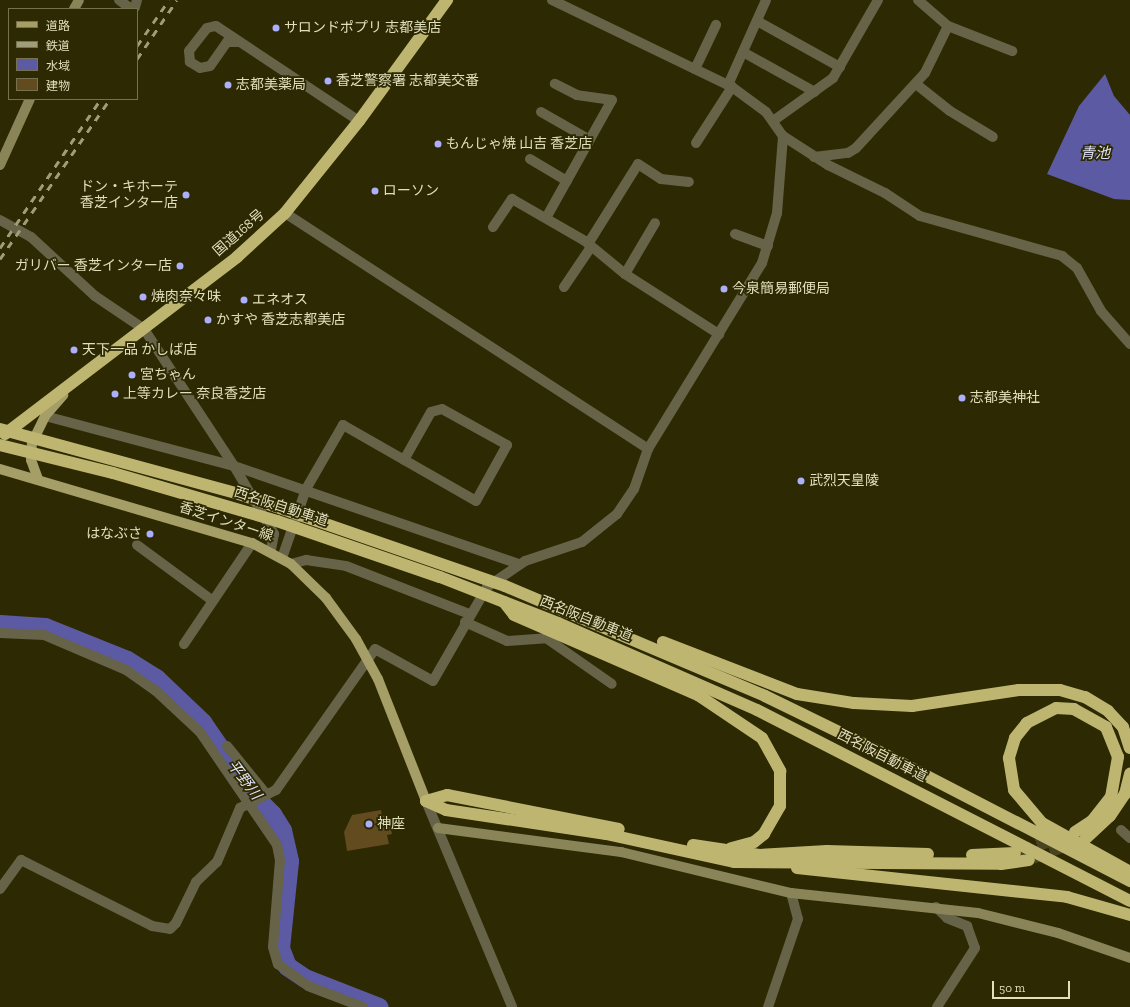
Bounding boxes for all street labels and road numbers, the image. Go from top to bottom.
street label: 国道168号 [210,206,268,260]
street label: 西名阪自動車道 [232,484,330,530]
street label: 香芝インター線 [177,499,275,545]
street label: 西名阪自動車道 [537,593,635,645]
street label: 西名阪自動車道 [835,726,929,786]

